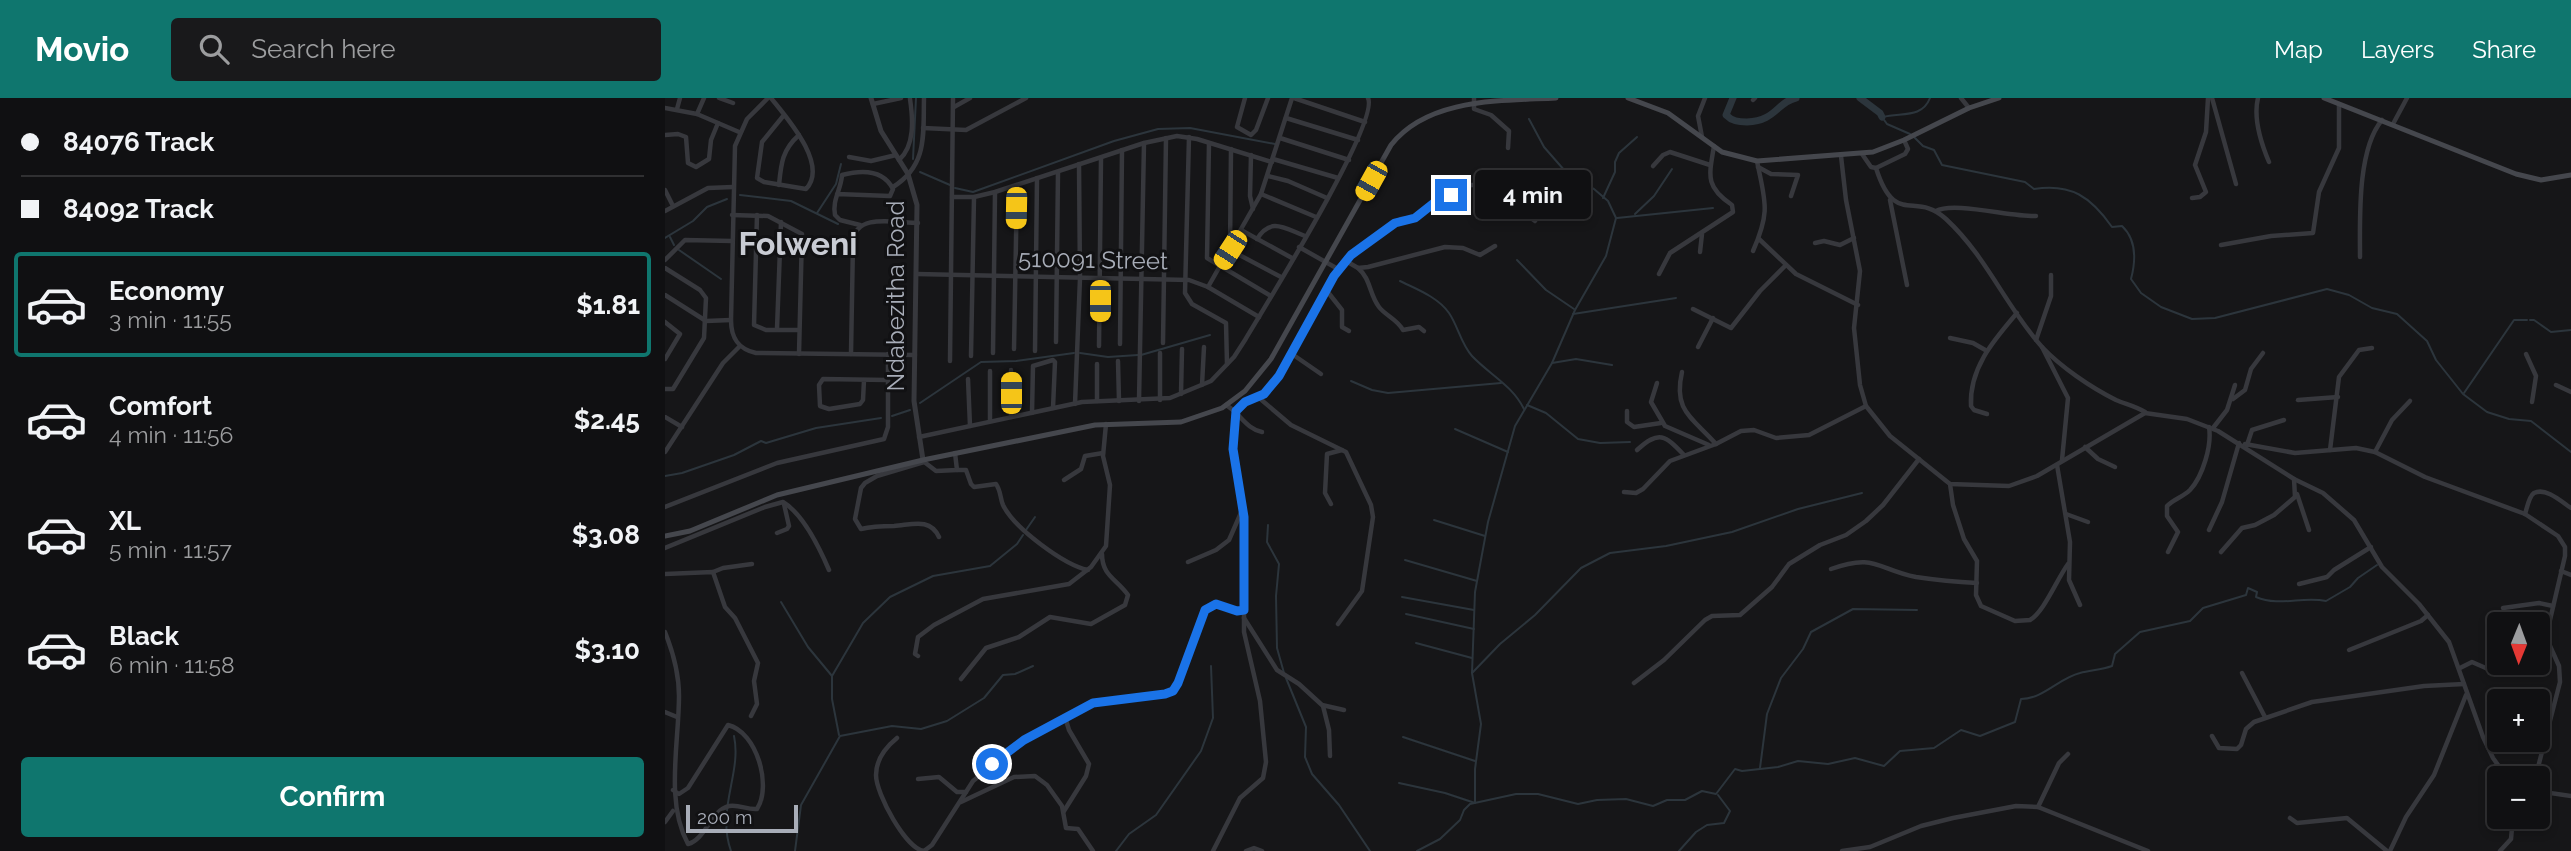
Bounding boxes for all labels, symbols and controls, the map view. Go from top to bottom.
search box [171,18,661,81]
text: Movio [35,30,129,69]
icon: search [195,30,233,68]
text: Search here [251,34,396,64]
text: Map [2274,35,2323,64]
text: Layers [2361,35,2434,64]
text: Share [2472,35,2536,64]
text: 84076 Track [63,127,214,157]
car [1352,158,1391,204]
callout: 4 min [1475,170,1591,220]
route end [1435,179,1467,211]
text: 4 min [1503,181,1563,208]
car [1006,187,1027,229]
text: 84092 Track [63,194,214,224]
street label: Ndabezitha Road [881,201,910,391]
district label: Folweni [739,225,858,262]
car [1210,227,1251,273]
street label: 510091 Street [1018,244,1168,275]
icon: car [25,273,88,336]
text: Economy [109,276,224,306]
car [1090,280,1111,322]
text: $1.81 [576,290,640,320]
text: 3 min · 11:55 [109,306,232,333]
car [1001,372,1022,414]
icon: car [25,388,88,451]
text: Comfort [109,391,212,421]
text: $2.45 [574,405,640,435]
text: 4 min · 11:56 [109,421,233,448]
icon: car [25,503,88,566]
text: XL [109,506,141,536]
text: $3.08 [572,520,640,550]
text: 5 min · 11:57 [109,536,232,563]
north arrow [2487,612,2550,676]
map controls [2487,612,2550,829]
icon: car [25,618,88,681]
text: Black [109,621,179,651]
text: $3.10 [574,635,640,665]
text: 6 min · 11:58 [109,651,235,678]
button: + [2487,689,2550,752]
route start [976,748,1008,780]
button: Confirm [21,757,644,837]
button: − [2487,766,2550,829]
scale bar [686,802,798,834]
text: 200 m [697,806,752,828]

